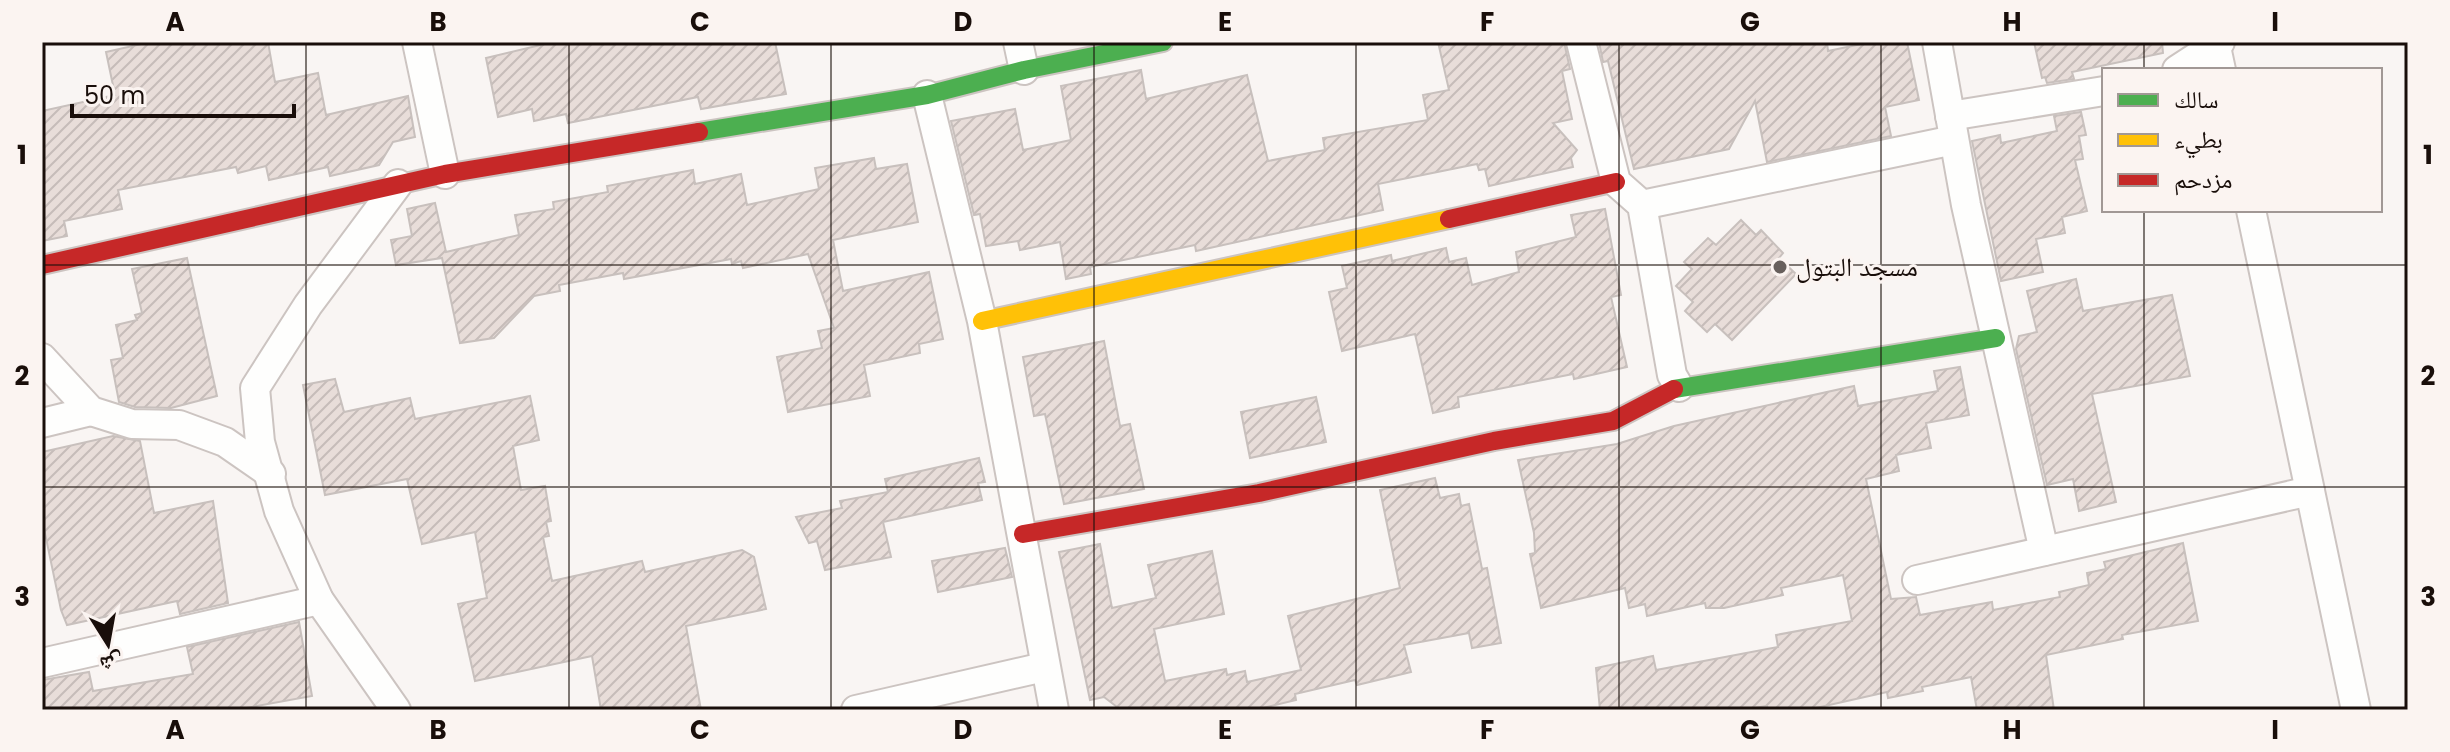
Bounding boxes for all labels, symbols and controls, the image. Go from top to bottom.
text: A [165,4,185,40]
text: B [429,4,447,40]
text: C [690,4,710,40]
text: D [954,4,973,40]
text: E [1218,4,1232,40]
text: F [1480,4,1494,40]
text: G [1740,4,1760,40]
text: H [2002,4,2022,40]
text: I [2271,4,2279,40]
scale bar [72,68,294,118]
legend [2102,68,2382,212]
text: 50 m [84,79,145,112]
text: سالك [2174,83,2219,116]
text: بطيء [2174,123,2223,159]
text: 1 [17,137,27,173]
text: 1 [2423,137,2433,173]
text: مزدحم [2174,163,2233,196]
place label: مسجد البتول [1796,249,1918,285]
marker: مسجد البتول [1771,258,1789,276]
text: 2 [15,358,30,394]
text: 2 [2421,358,2436,394]
text: 3 [14,579,30,615]
text: 3 [2420,579,2436,615]
north arrow [68,604,148,684]
text: ش [97,646,126,681]
text: A [165,712,185,748]
text: B [429,712,447,748]
text: C [690,712,710,748]
text: D [954,712,973,748]
text: E [1218,712,1232,748]
text: F [1480,712,1494,748]
text: G [1740,712,1760,748]
text: H [2002,712,2022,748]
text: I [2271,712,2279,748]

